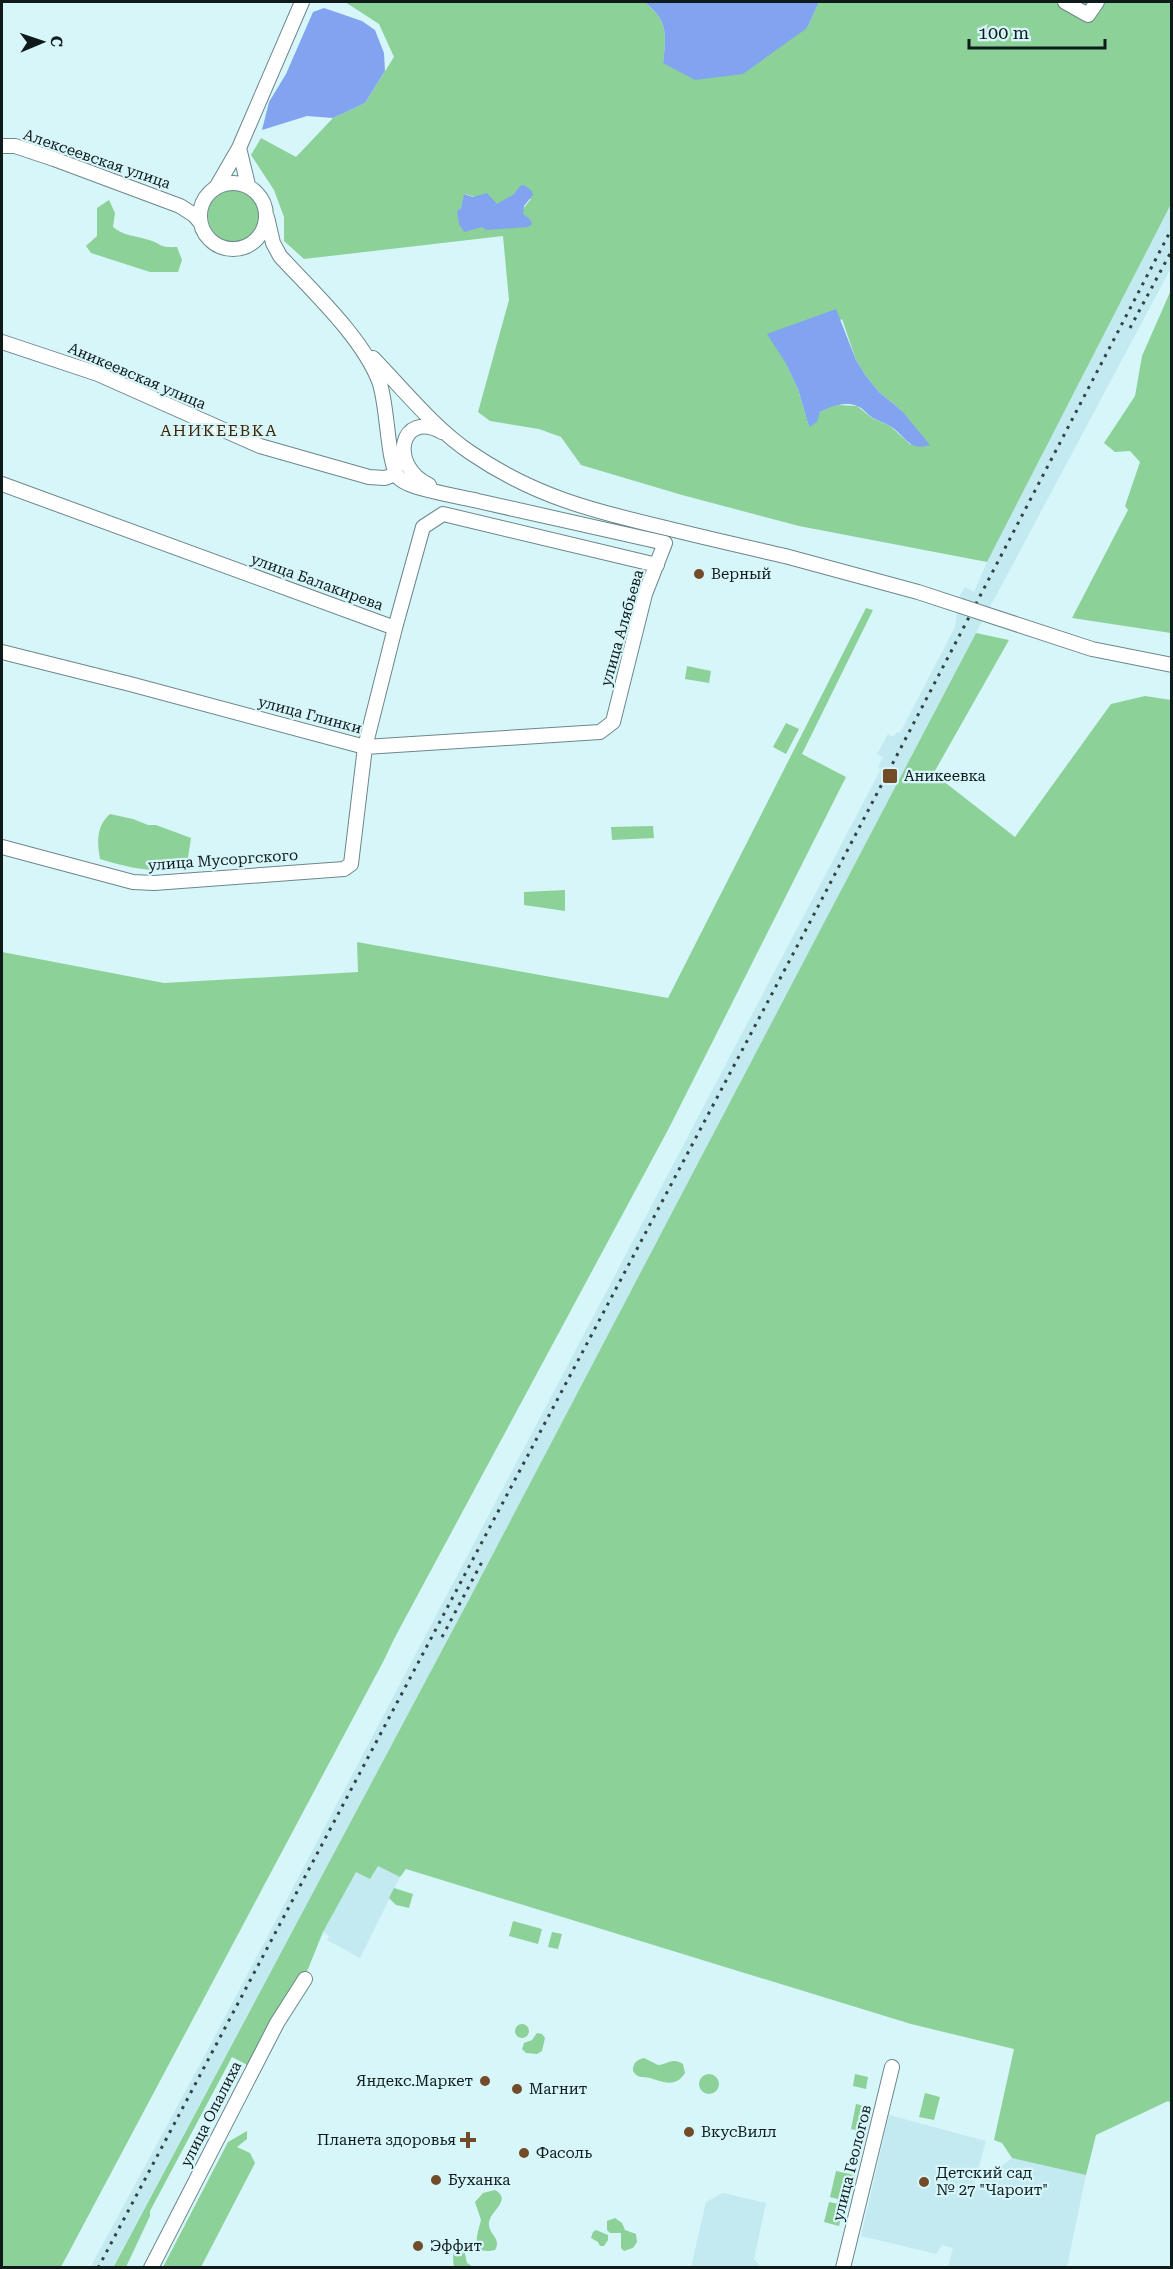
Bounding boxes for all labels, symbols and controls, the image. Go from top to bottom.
north arrow [12,12,72,72]
scale bar [969,12,1106,50]
text: 100 m [978,22,1029,43]
text: С [47,36,66,47]
street label: Алексеевская улица [21,125,173,193]
street label: Аникеевская улица [65,339,209,413]
district label: АНИКЕЕВКА [160,421,278,440]
street label: улица Балакирева [248,550,386,614]
place label: Верный [711,565,771,583]
marker: Верный [692,567,706,581]
street label: улица Алябьева [597,568,647,688]
street label: улица Глинки [256,693,364,737]
marker: Аникеевка [881,767,899,785]
place label: Аникеевка [904,767,986,785]
street label: улица Мусоргского [147,846,299,874]
street label: улица Опалиха [177,2058,245,2170]
place label: Яндекс.Маркет [356,2072,473,2090]
marker: Яндекс.Маркет [478,2074,492,2088]
place label: Магнит [529,2080,587,2098]
marker: Магнит [510,2082,524,2096]
street label: улица Геологов [829,2103,875,2223]
place label: ВкусВилл [701,2123,777,2141]
marker: ВкусВилл [682,2125,696,2139]
place label: Планета здоровья [317,2131,456,2149]
marker: Планета здоровья [461,2133,475,2147]
place label: Фасоль [536,2144,592,2162]
marker: Фасоль [517,2146,531,2160]
place label: Детский сад № 27 "Чароит" [936,2164,1048,2199]
place label: Буханка [448,2171,510,2189]
marker: Буханка [429,2173,443,2187]
marker: Детский сад № 27 "Чароит" [917,2175,931,2189]
place label: Эффит [430,2237,482,2255]
marker: Эффит [411,2239,425,2253]

